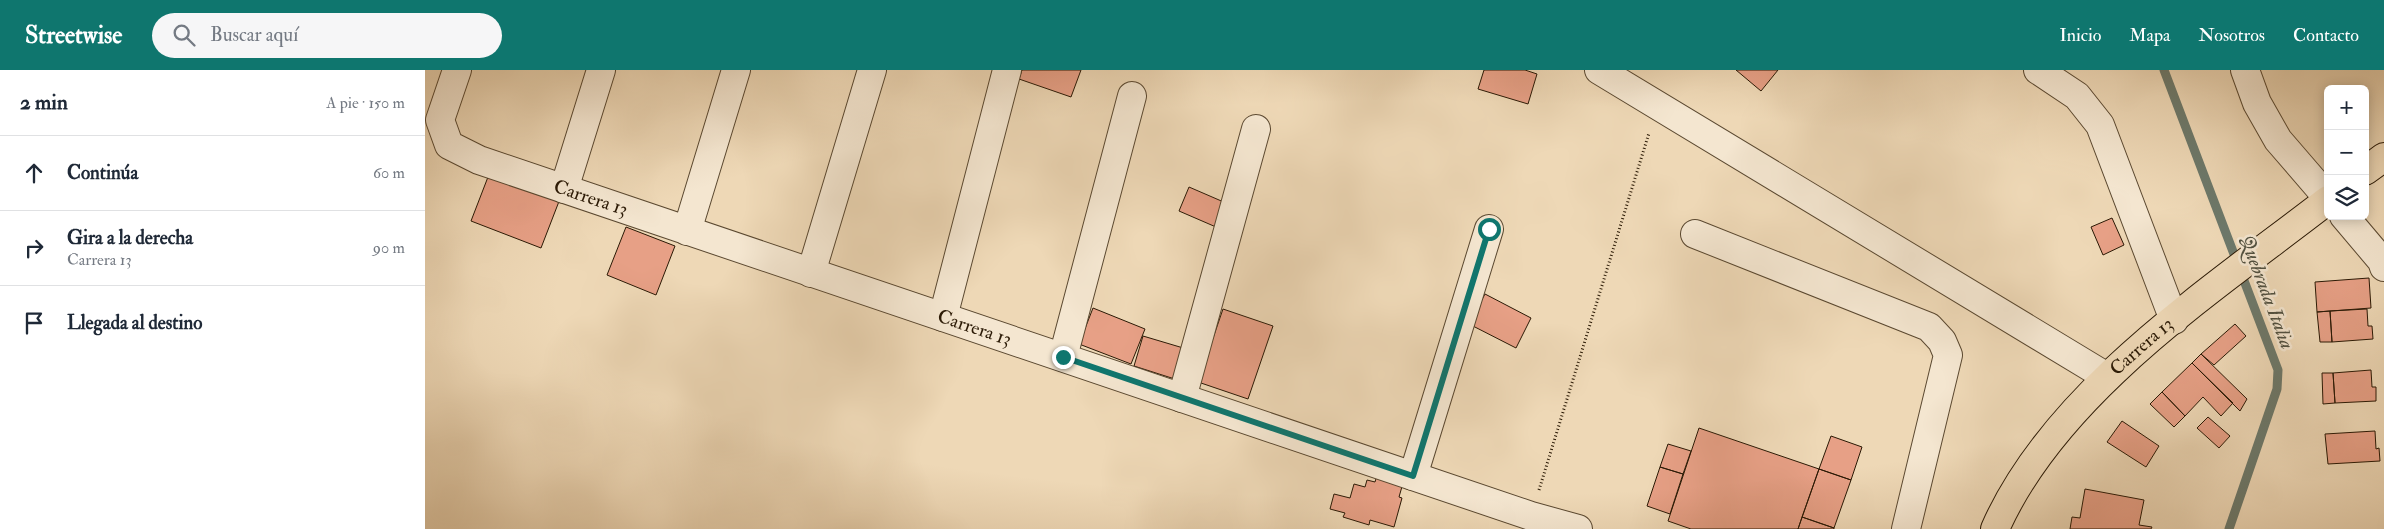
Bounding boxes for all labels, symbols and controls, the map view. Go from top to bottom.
search box [152,13,502,58]
text: Streetwise [25,20,122,51]
icon: search [170,21,198,49]
text: Buscar aquí [210,23,298,47]
text: Inicio [2059,24,2101,47]
text: Mapa [2129,24,2171,47]
text: Nosotros [2199,24,2265,47]
text: Contacto [2293,24,2359,47]
map controls [2324,85,2369,220]
button: + [2324,85,2369,130]
text: 2 min [20,89,68,116]
text: A pie · 150 m [326,93,405,113]
button: − [2324,130,2369,175]
icon: ahead [20,159,48,187]
text: Continúa [67,161,138,185]
text: 60 m [373,163,405,183]
street label: Carrera 13 [551,174,631,222]
button: layers [2324,175,2369,220]
route start [1478,218,1501,241]
text: Gira a la derecha [67,226,193,250]
water label: Quebrada Italia [2233,231,2300,353]
icon: right [20,234,48,262]
text: 90 m [373,238,405,258]
text: Carrera 13 [67,250,132,270]
street label: Carrera 13 [934,304,1015,351]
icon: arrive [20,309,48,337]
text: Llegada al destino [67,311,202,335]
street label: Carrera 13 [2105,312,2178,381]
route end [1052,346,1075,369]

